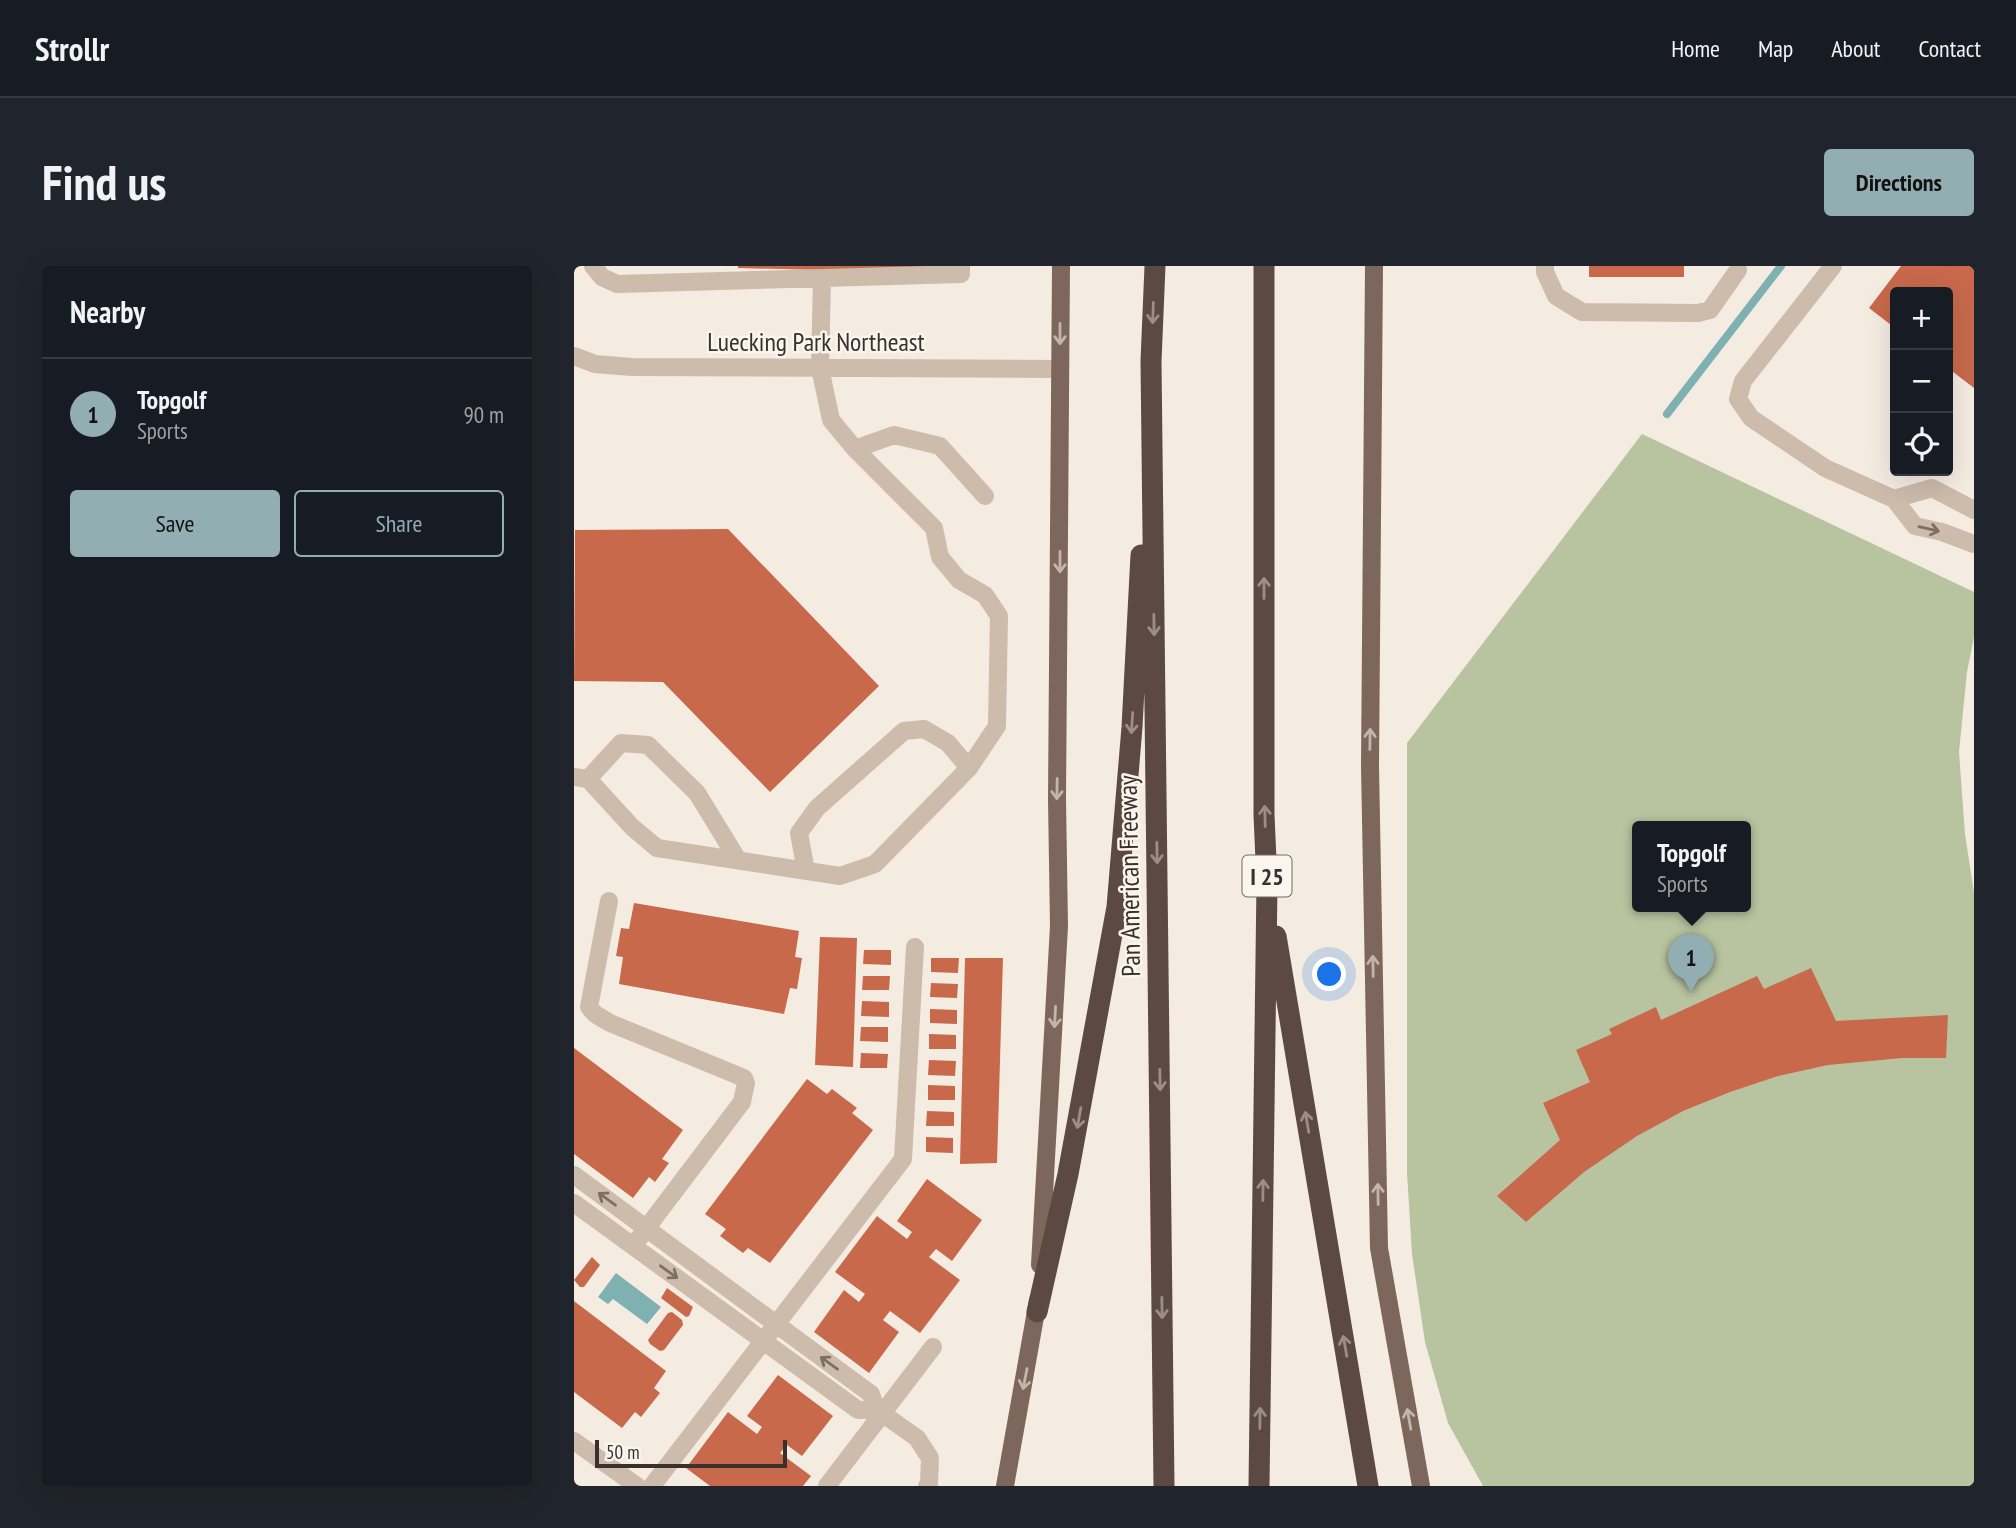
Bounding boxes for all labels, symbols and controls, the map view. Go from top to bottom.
text: Strollr [35,27,109,70]
text: Home [1671,33,1720,64]
text: Map [1758,33,1793,64]
text: About [1831,33,1880,64]
text: Contact [1918,33,1981,64]
button: Directions [1824,149,1974,216]
text: Find us [42,150,166,214]
map controls [1890,287,1953,476]
button: + [1890,287,1953,350]
text: Nearby [70,292,145,331]
one-way arrow [1147,302,1160,325]
one-way arrow [1054,322,1067,345]
street label: Luecking Park Northeast [707,325,925,358]
button: − [1890,350,1953,413]
text: Topgolf [137,383,206,416]
text: 1 [88,400,99,429]
text: 90 m [463,400,504,429]
button: locate [1890,413,1953,476]
text: Sports [137,416,188,445]
button: Save [70,490,280,557]
button: Share [294,490,504,557]
one-way arrow [1917,523,1939,536]
one-way arrow [1053,550,1067,573]
one-way arrow [1257,577,1271,600]
one-way arrow [1148,613,1161,636]
one-way arrow [1125,711,1138,734]
one-way arrow [1363,728,1377,751]
street label: Pan American Freeway [1111,775,1147,977]
one-way arrow [1050,777,1064,800]
one-way arrow [1258,805,1271,828]
popup [1632,821,1751,912]
text: Topgolf [1657,836,1726,869]
one-way arrow [1150,841,1164,864]
road number: I 25 [1242,856,1292,896]
text: Sports [1657,869,1708,898]
pin: 1 [1668,934,1714,992]
one-way arrow [1367,955,1380,978]
your location [1312,957,1346,991]
one-way arrow [1049,1005,1062,1028]
one-way arrow [1153,1068,1166,1091]
one-way arrow [1071,1106,1085,1128]
one-way arrow [1300,1111,1313,1134]
one-way arrow [1256,1179,1270,1202]
one-way arrow [1371,1183,1385,1206]
one-way arrow [598,1191,616,1206]
one-way arrow [659,1264,678,1279]
one-way arrow [1155,1296,1169,1319]
one-way arrow [1338,1335,1351,1358]
one-way arrow [820,1355,839,1370]
one-way arrow [1018,1367,1031,1390]
one-way arrow [1253,1407,1267,1430]
one-way arrow [1402,1408,1415,1431]
scale bar [595,1437,788,1469]
text: 50 m [606,1440,640,1464]

